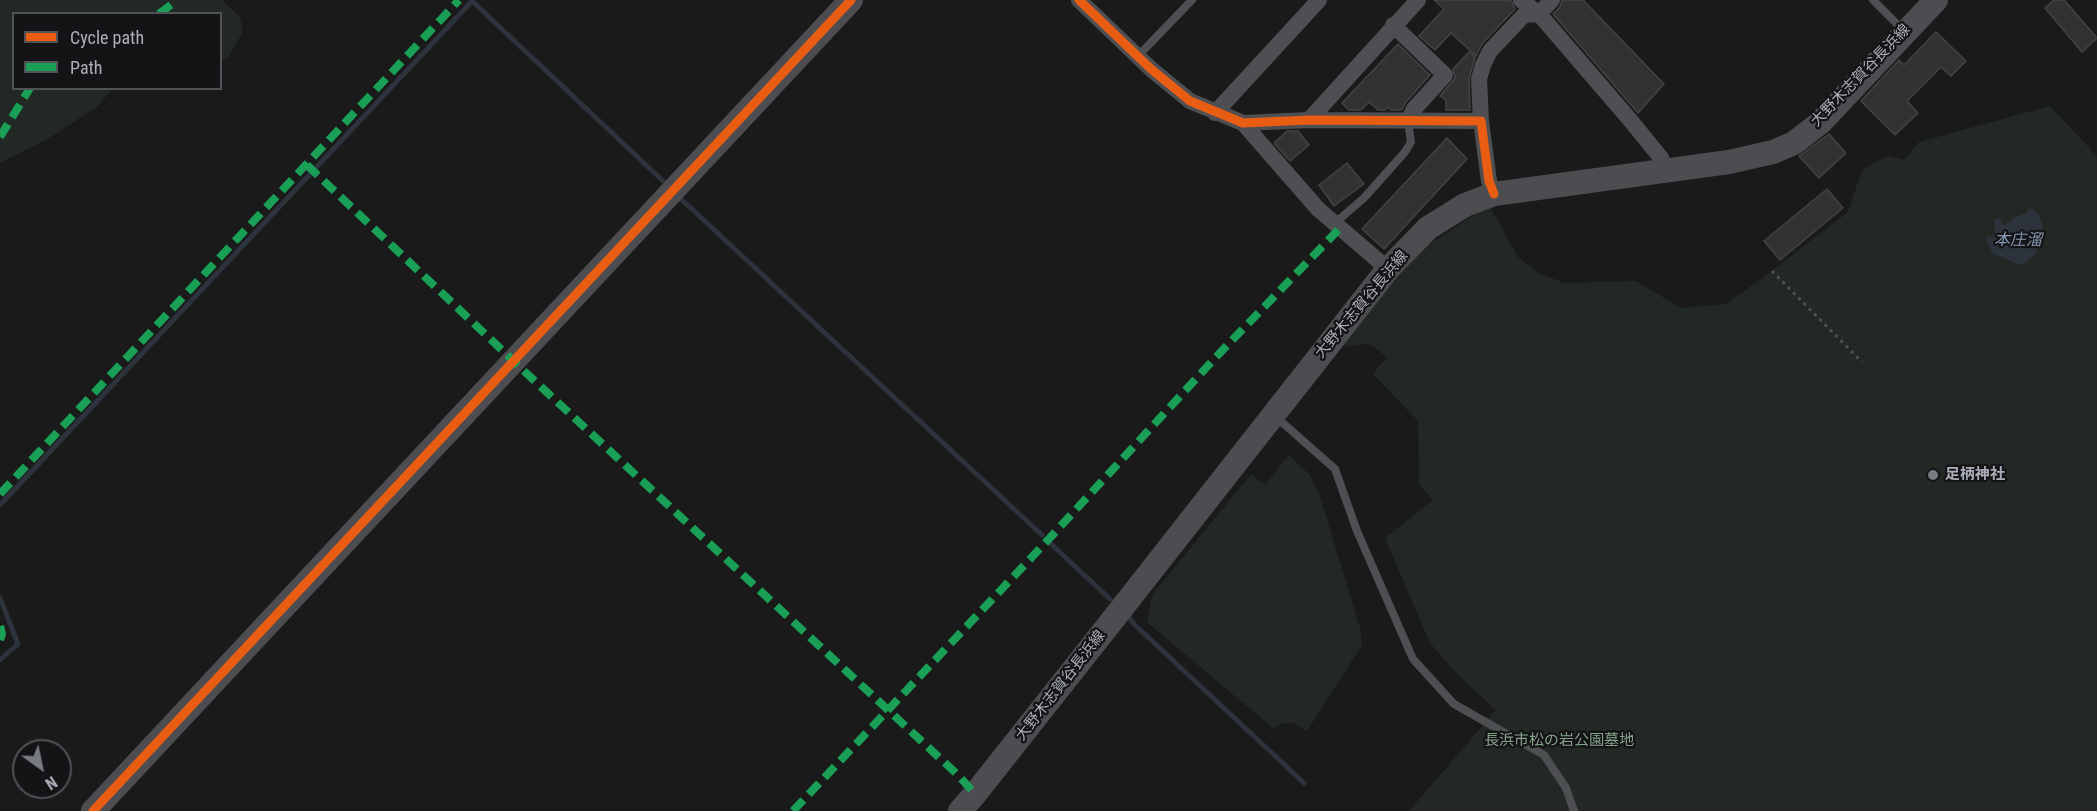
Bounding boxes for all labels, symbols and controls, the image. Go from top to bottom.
legend [12,12,222,90]
street label: 大野木志賀谷長浜線 [1808,21,1914,131]
text: Cycle path [70,27,144,48]
text: Path [70,57,103,78]
water label: 本庄溜 [1994,231,2042,251]
street label: 大野木志賀谷長浜線 [1312,248,1412,362]
place label: 足柄神社 [1945,466,2005,484]
marker: 足柄神社 [1926,468,1940,482]
street label: 大野木志賀谷長浜線 [1012,627,1110,745]
park label: 長浜市松の岩公園墓地 [1484,732,1634,750]
north arrow [12,739,72,799]
text: N [42,772,60,793]

